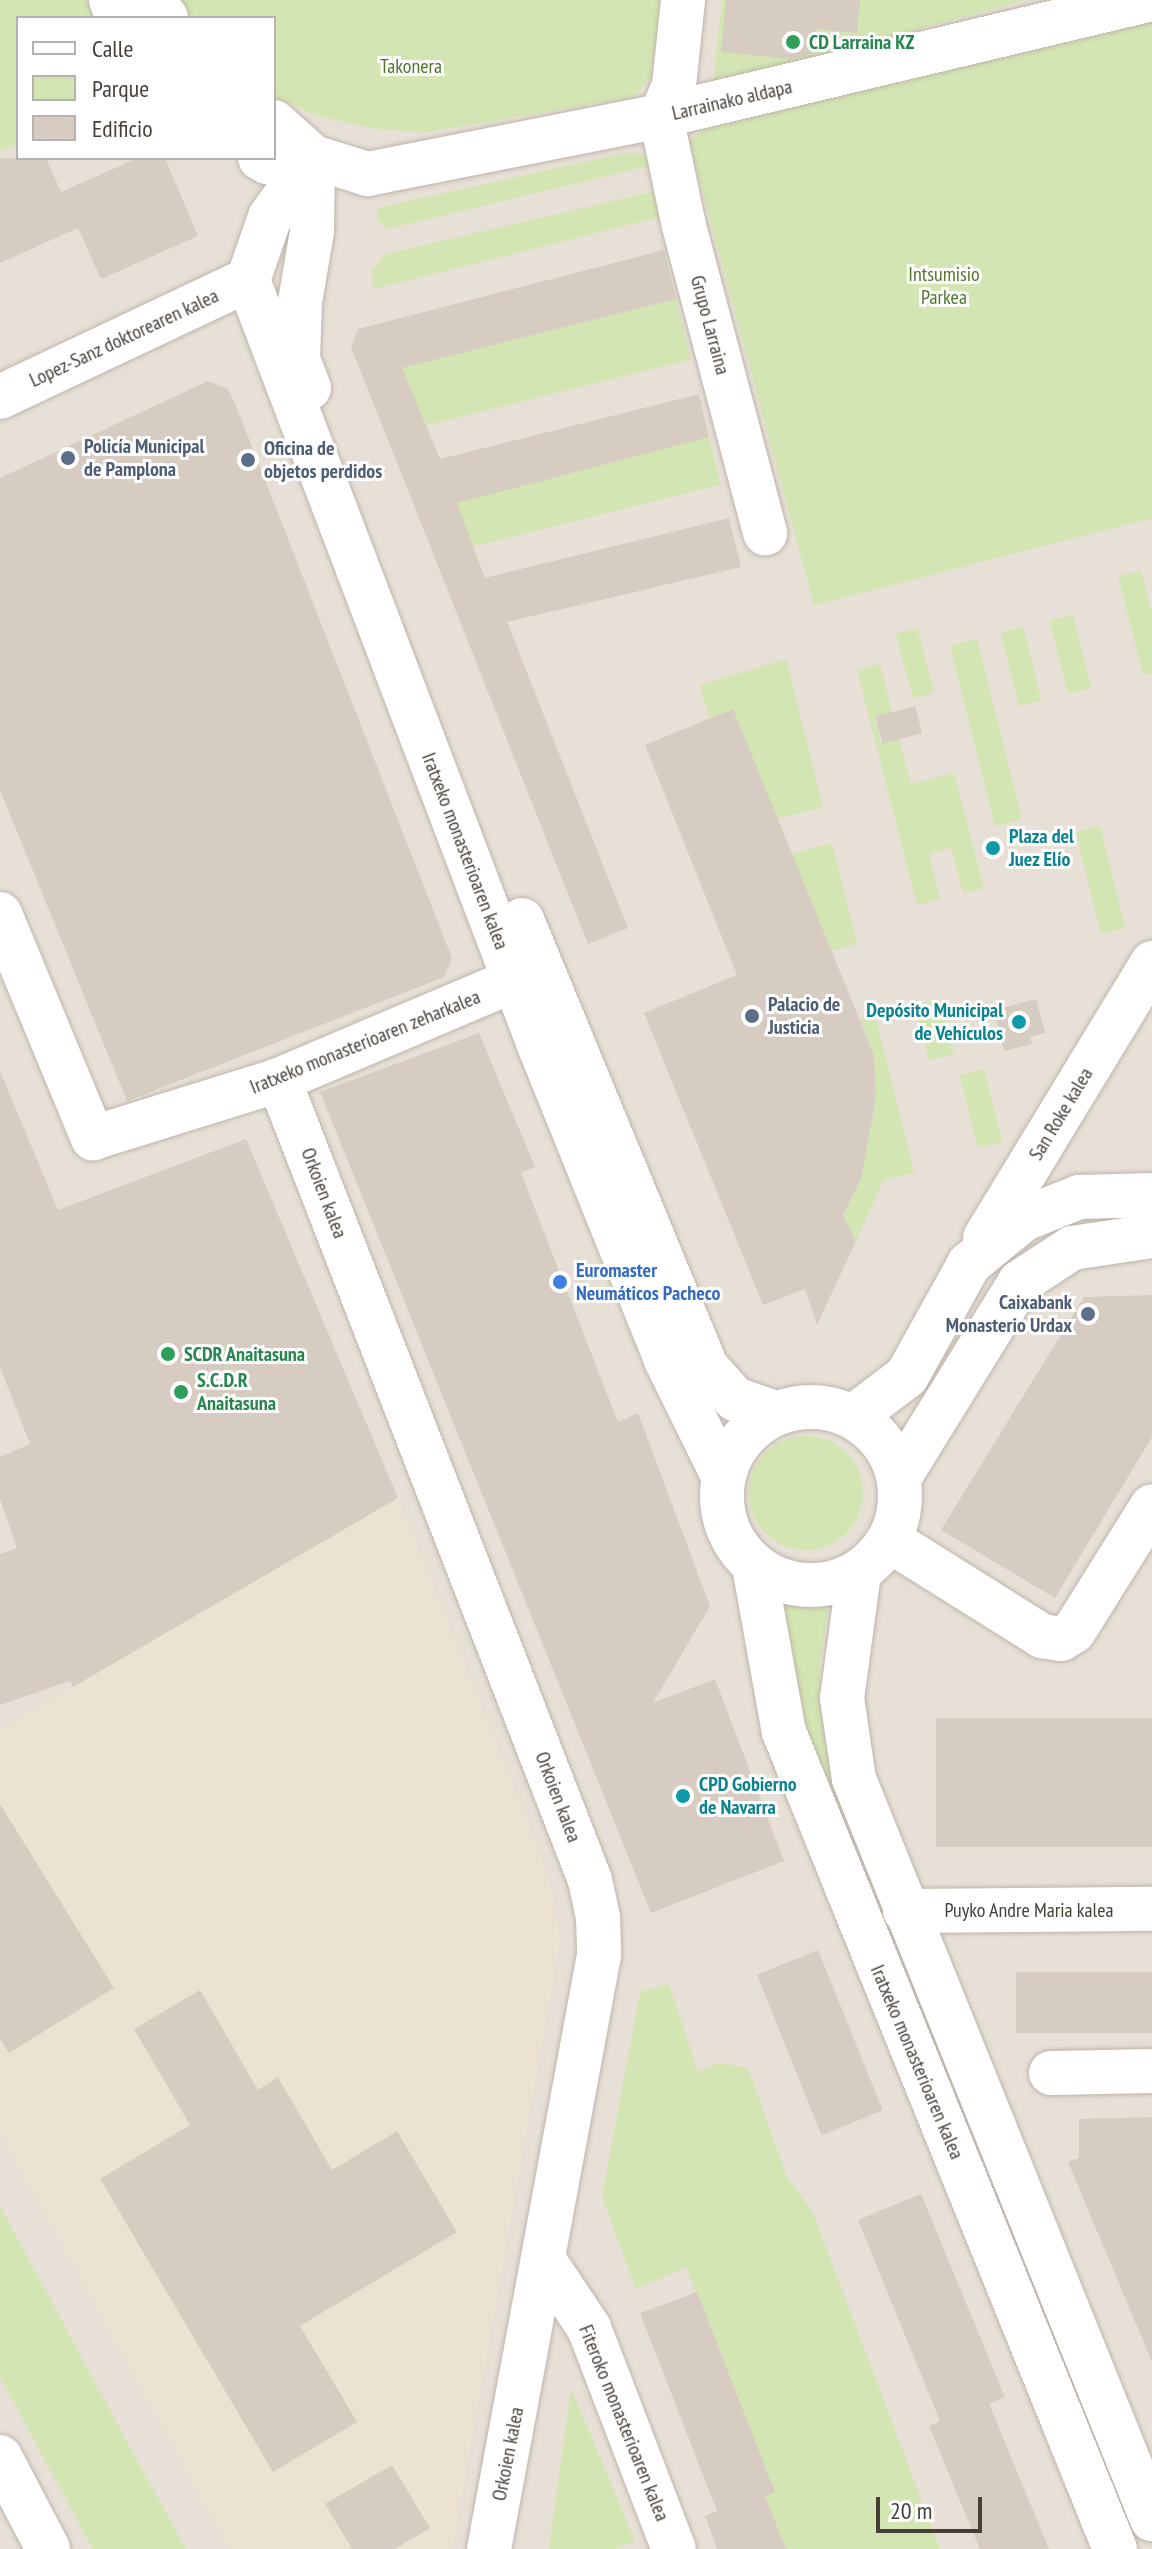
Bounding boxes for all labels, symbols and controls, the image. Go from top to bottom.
legend [16,16,276,160]
place label: CD Larraina KZ [809,30,915,54]
text: Calle [92,33,133,64]
marker: CD Larraina KZ [784,33,802,51]
park label: Takonera [380,54,442,78]
text: Parque [92,73,149,104]
street label: Larrainako aldapa [670,75,794,125]
text: Edificio [92,113,153,144]
park label: Intsumisio Parkea [908,263,980,310]
street label: Grupo Larraina [685,273,735,377]
street label: Lopez-Sanz doktorearen kalea [25,284,223,392]
place label: Policía Municipal de Pamplona [84,434,204,481]
place label: Oficina de objetos perdidos [264,436,382,483]
marker: Policía Municipal de Pamplona [59,449,77,467]
marker: Oficina de objetos perdidos [239,451,257,469]
street label: Iratxeko monasterioaren kalea [416,749,514,953]
place label: Plaza del Juez Elío [1009,824,1074,871]
marker: Plaza del Juez Elío [984,839,1002,857]
street label: Iratxeko monasterioaren zeharkalea [246,985,484,1099]
place label: Palacio de Justicia [768,992,840,1039]
place label: Depósito Municipal de Vehículos [866,998,1003,1045]
marker: Palacio de Justicia [743,1007,761,1025]
marker: Depósito Municipal de Vehículos [1010,1013,1028,1031]
street label: San Roke kalea [1024,1063,1098,1165]
street label: Orkoien kalea [296,1144,352,1242]
place label: Euromaster Neumáticos Pacheco [576,1258,720,1305]
marker: Euromaster Neumáticos Pacheco [551,1273,569,1291]
place label: Caixabank Monasterio Urdax [946,1290,1072,1337]
marker: Caixabank Monasterio Urdax [1079,1305,1097,1323]
place label: SCDR Anaitasuna [184,1342,306,1366]
marker: SCDR Anaitasuna [159,1345,177,1363]
place label: S.C.D.R Anaitasuna [197,1368,276,1415]
marker: S.C.D.R Anaitasuna [172,1383,190,1401]
street label: Orkoien kalea [530,1748,586,1846]
place label: CPD Gobierno de Navarra [699,1772,797,1819]
marker: CPD Gobierno de Navarra [674,1787,692,1805]
street label: Puyko Andre Maria kalea [944,1898,1114,1922]
street label: Iratxeko monasterioaren kalea [865,1961,969,2163]
street label: Fiteroko monasterioaren kalea [574,2321,674,2525]
street label: Orkoien kalea [487,2405,529,2503]
scale bar [880,2481,986,2531]
text: 20 m [890,2495,932,2526]

